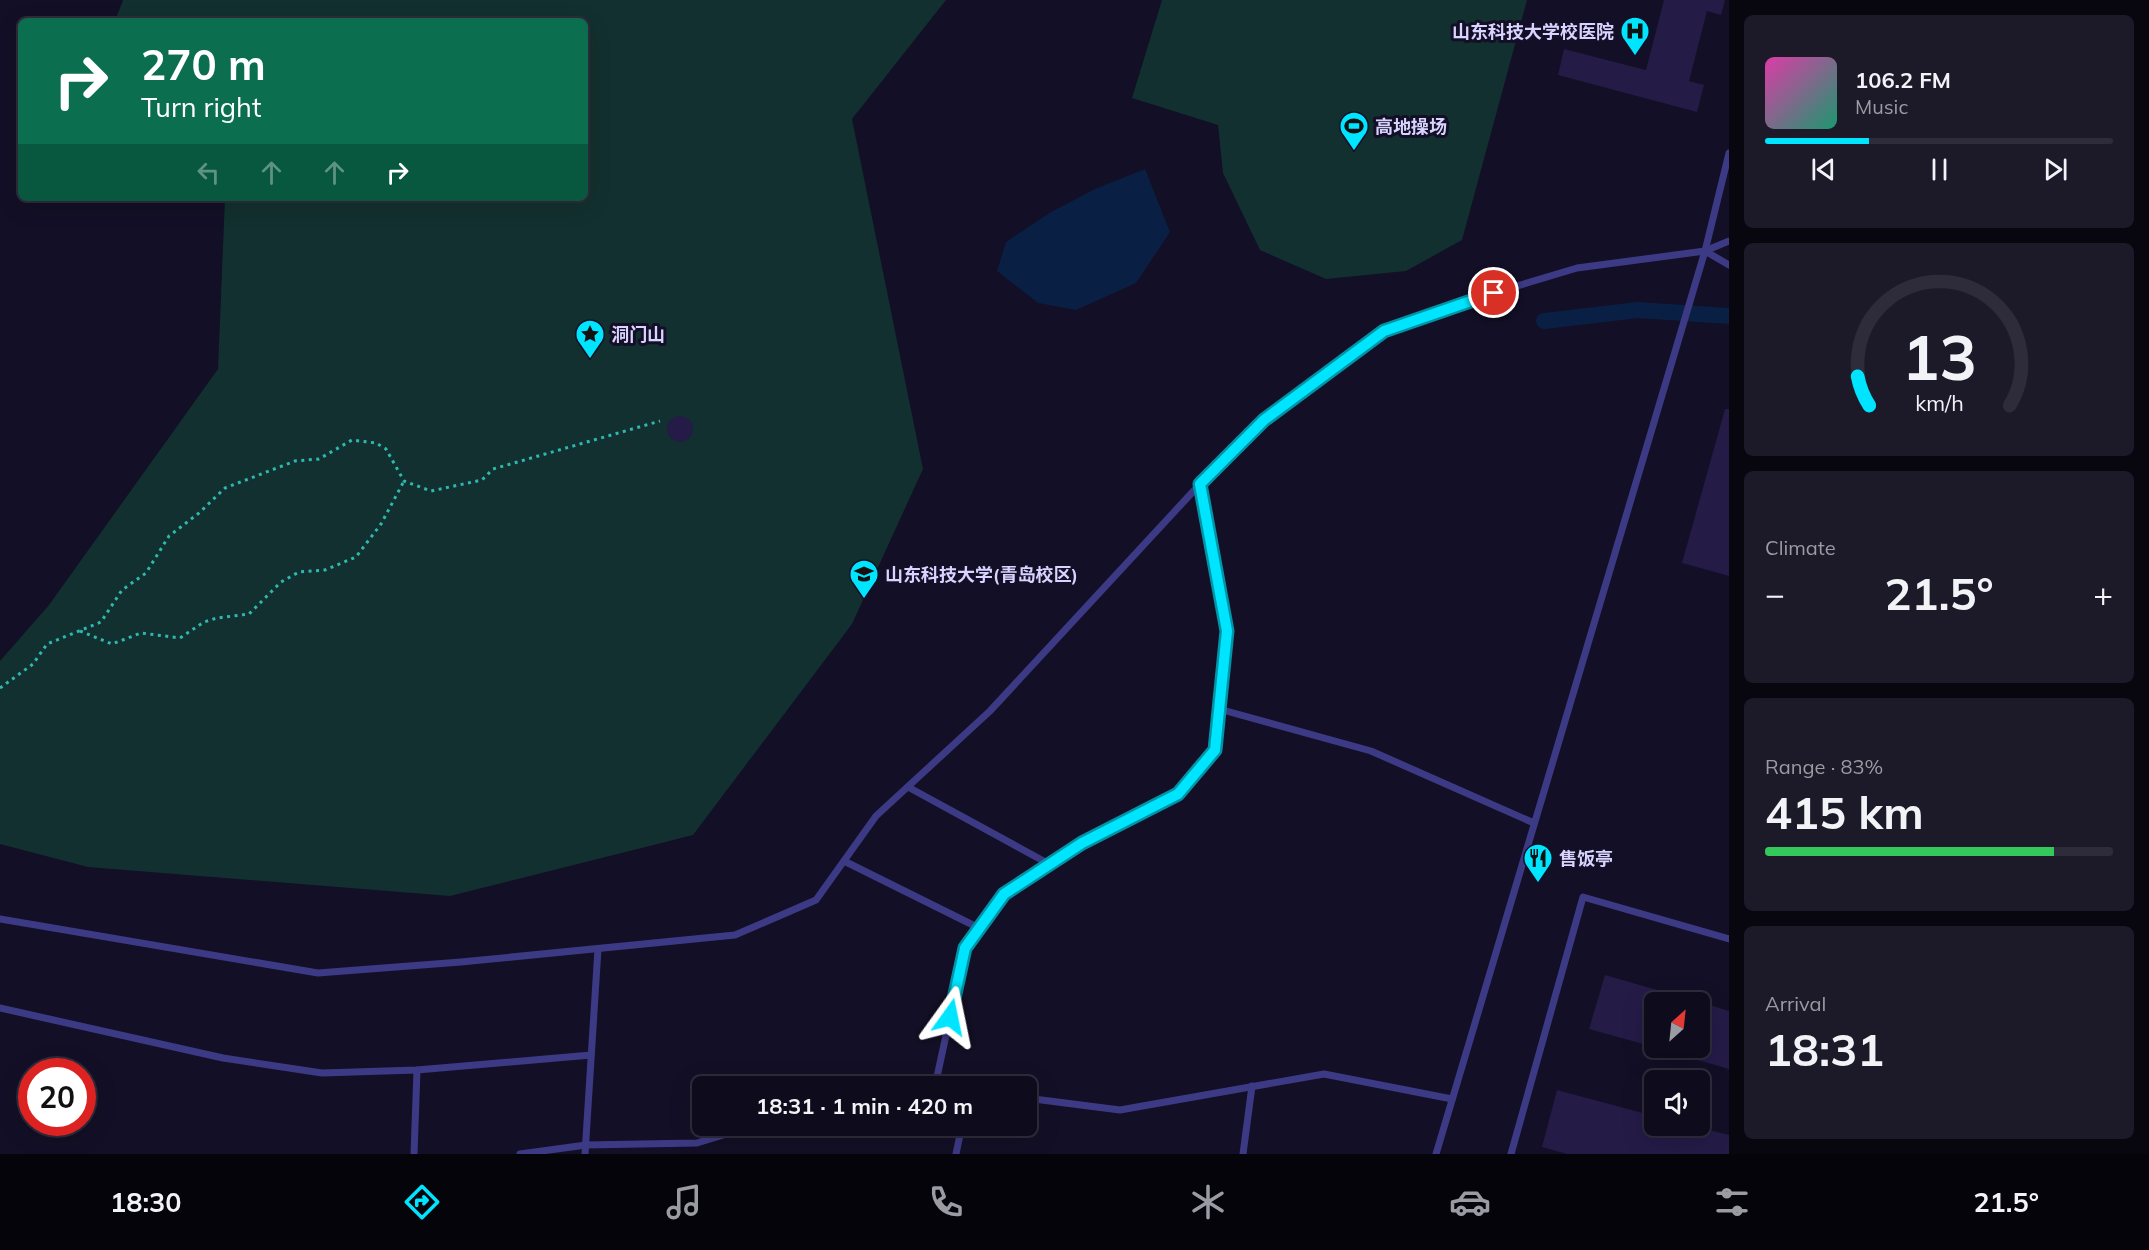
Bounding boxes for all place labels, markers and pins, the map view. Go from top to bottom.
hospital icon: 山东科技大学校医院 [1619,15,1651,57]
place label: 山东科技大学校医院 [1452,20,1614,43]
sports icon: 高地操场 [1338,110,1370,152]
place label: 高地操场 [1375,115,1447,138]
pin [1468,267,1519,318]
place icon: 洞门山 [574,318,606,360]
place label: 洞门山 [611,323,665,346]
school or university icon: 山东科技大学(青岛校区) [848,558,880,600]
place label: 山东科技大学(青岛校区) [885,563,1078,586]
restaurant icon: 售饭亭 [1522,842,1554,884]
place label: 售饭亭 [1559,847,1613,870]

